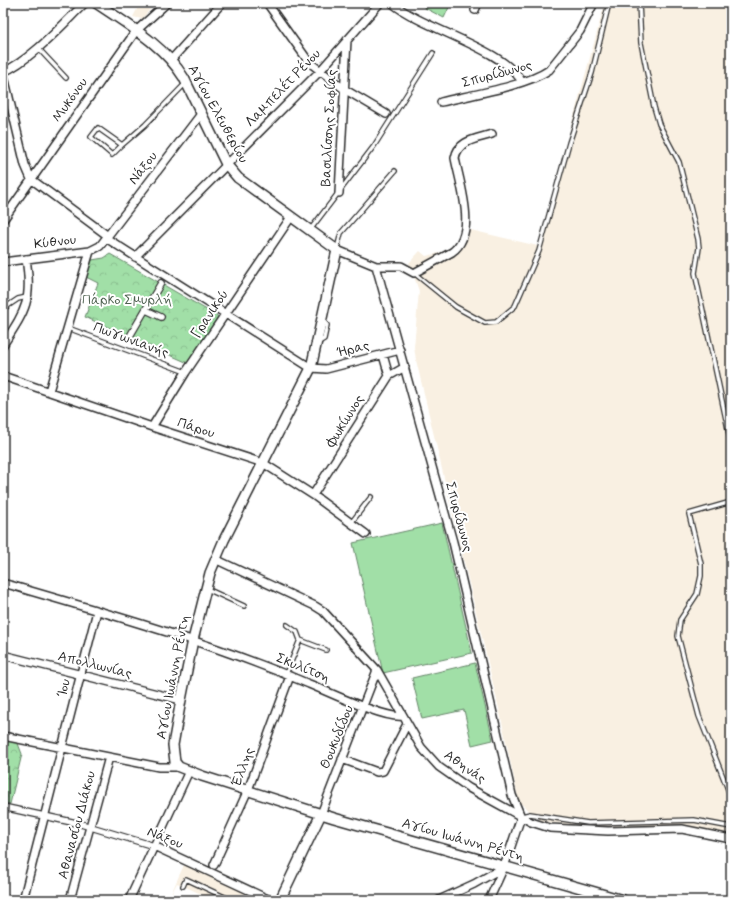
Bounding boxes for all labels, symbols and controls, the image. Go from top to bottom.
street label: Λαμπελέτ Ρένου [240,44,325,131]
street label: Σπυρίδωνος [460,56,534,92]
street label: Αγίου Ελευθερίου [184,62,252,166]
street label: Βασιλίσσης Σοφίας [317,69,341,187]
street label: Μυκόνου [48,74,92,126]
street label: Νάξου [124,148,162,188]
street label: Κύθνου [33,230,77,254]
street label: Γρανικού [187,286,233,342]
park label: Πάρκο Σµυρλή [82,291,172,309]
street label: Πωγωνιανής [91,318,171,362]
street label: Ήρας [335,336,371,362]
street label: Φωκίωνος [321,391,368,451]
street label: Πάρου [175,414,217,442]
street label: Σπυρίδωνος [441,480,477,554]
street label: Αγίου Ιωάννη Ρέντη [151,613,194,741]
street label: Απολλωνίας [56,647,134,683]
street label: Σκυλίτση [273,649,333,687]
street label: Ίου [53,677,75,699]
street label: Θουκυδίδου [316,702,358,772]
street label: Έλλης [227,745,259,789]
street label: Αθηνάς [440,746,490,788]
street label: Αθανασίου Διάκου [54,769,100,881]
street label: Αγίου Ιωάννη Ρέντη [400,813,526,866]
street label: Νάξου [144,823,186,853]

